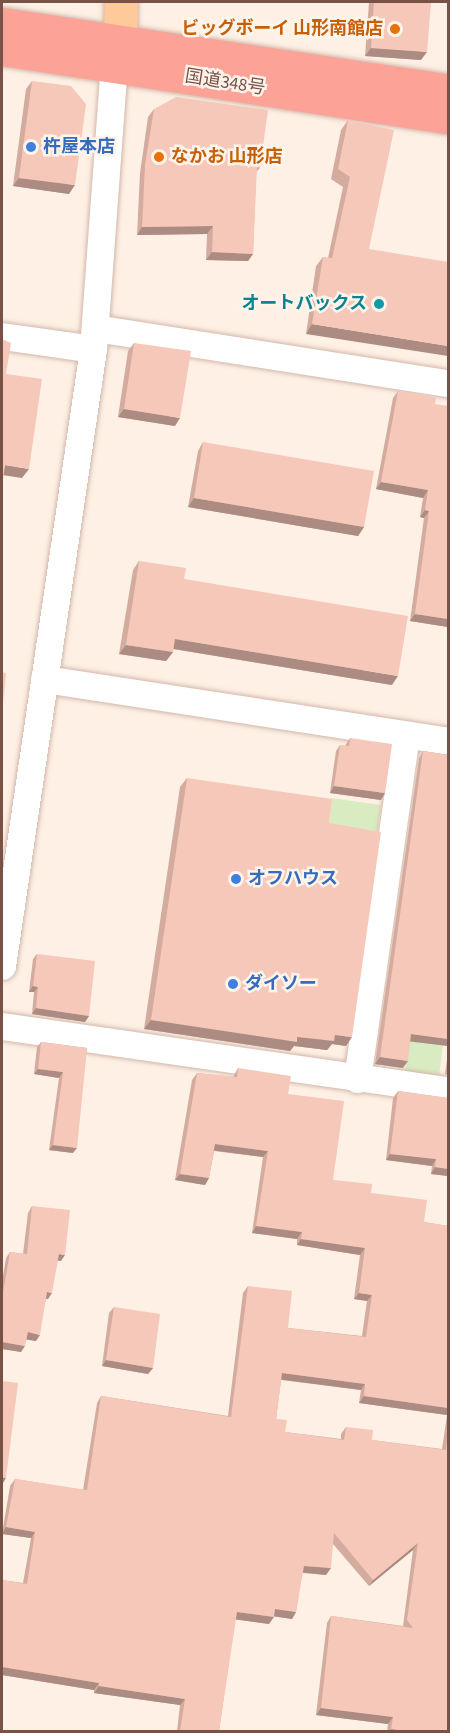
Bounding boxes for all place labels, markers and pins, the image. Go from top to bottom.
place label: ビッグボーイ 山形南館店 [181,18,383,40]
marker: ビッグボーイ 山形南館店 [388,22,402,36]
place label: 杵屋本店 [43,136,115,158]
marker: 杵屋本店 [24,140,38,154]
place label: なかお 山形店 [171,146,283,168]
marker: なかお 山形店 [152,150,166,164]
place label: オートバックス [241,293,367,315]
marker: オートバックス [372,297,386,311]
place label: オフハウス [248,868,338,890]
marker: オフハウス [229,872,243,886]
place label: ダイソー [245,973,317,995]
marker: ダイソー [226,977,240,991]

